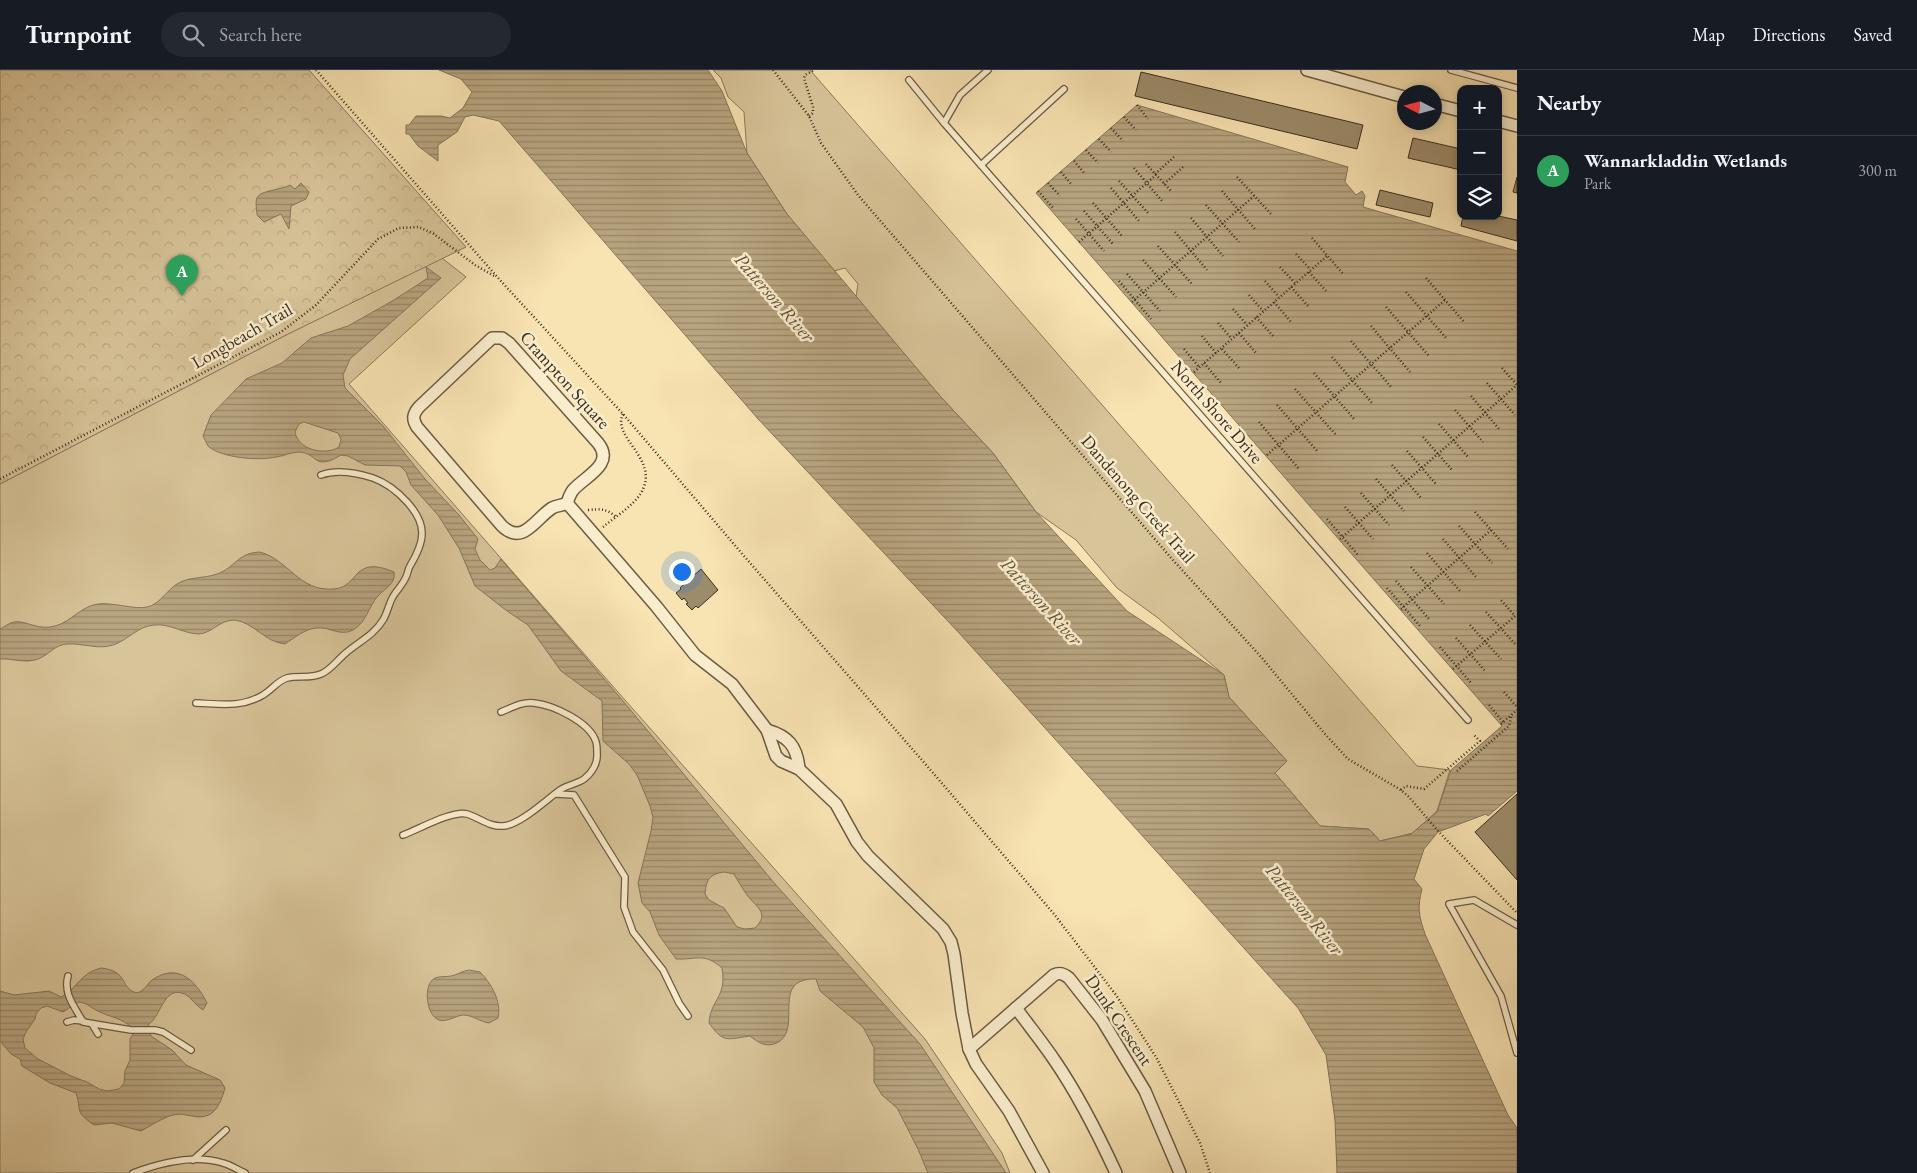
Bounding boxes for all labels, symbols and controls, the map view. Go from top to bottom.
search box [161,12,511,57]
text: Turnpoint [25,19,131,50]
icon: search [179,21,207,49]
text: Search here [219,22,302,47]
text: Map [1693,23,1725,46]
text: Directions [1753,23,1825,46]
text: Saved [1853,23,1892,46]
north arrow [1397,85,1442,130]
map controls [1457,85,1502,220]
button: + [1457,85,1502,130]
text: Nearby [1537,89,1601,116]
button: − [1457,130,1502,175]
text: Wannarkladdin Wetlands [1584,148,1787,173]
text: A [1547,160,1559,181]
text: 300 m [1858,160,1897,181]
text: Park [1584,173,1611,194]
button: layers [1457,175,1502,220]
water label: Patterson River [729,247,821,348]
pin: A [166,255,198,296]
street label: Longbeach Trail [187,297,296,374]
street label: Crampton Square [515,326,616,434]
street label: North Shore Drive [1166,355,1268,468]
street label: Dandenong Creek Trail [1076,430,1200,568]
water label: Patterson River [995,552,1088,651]
your location [669,559,695,585]
water label: Patterson River [1260,859,1350,961]
street label: Dunk Crescent [1080,970,1159,1070]

